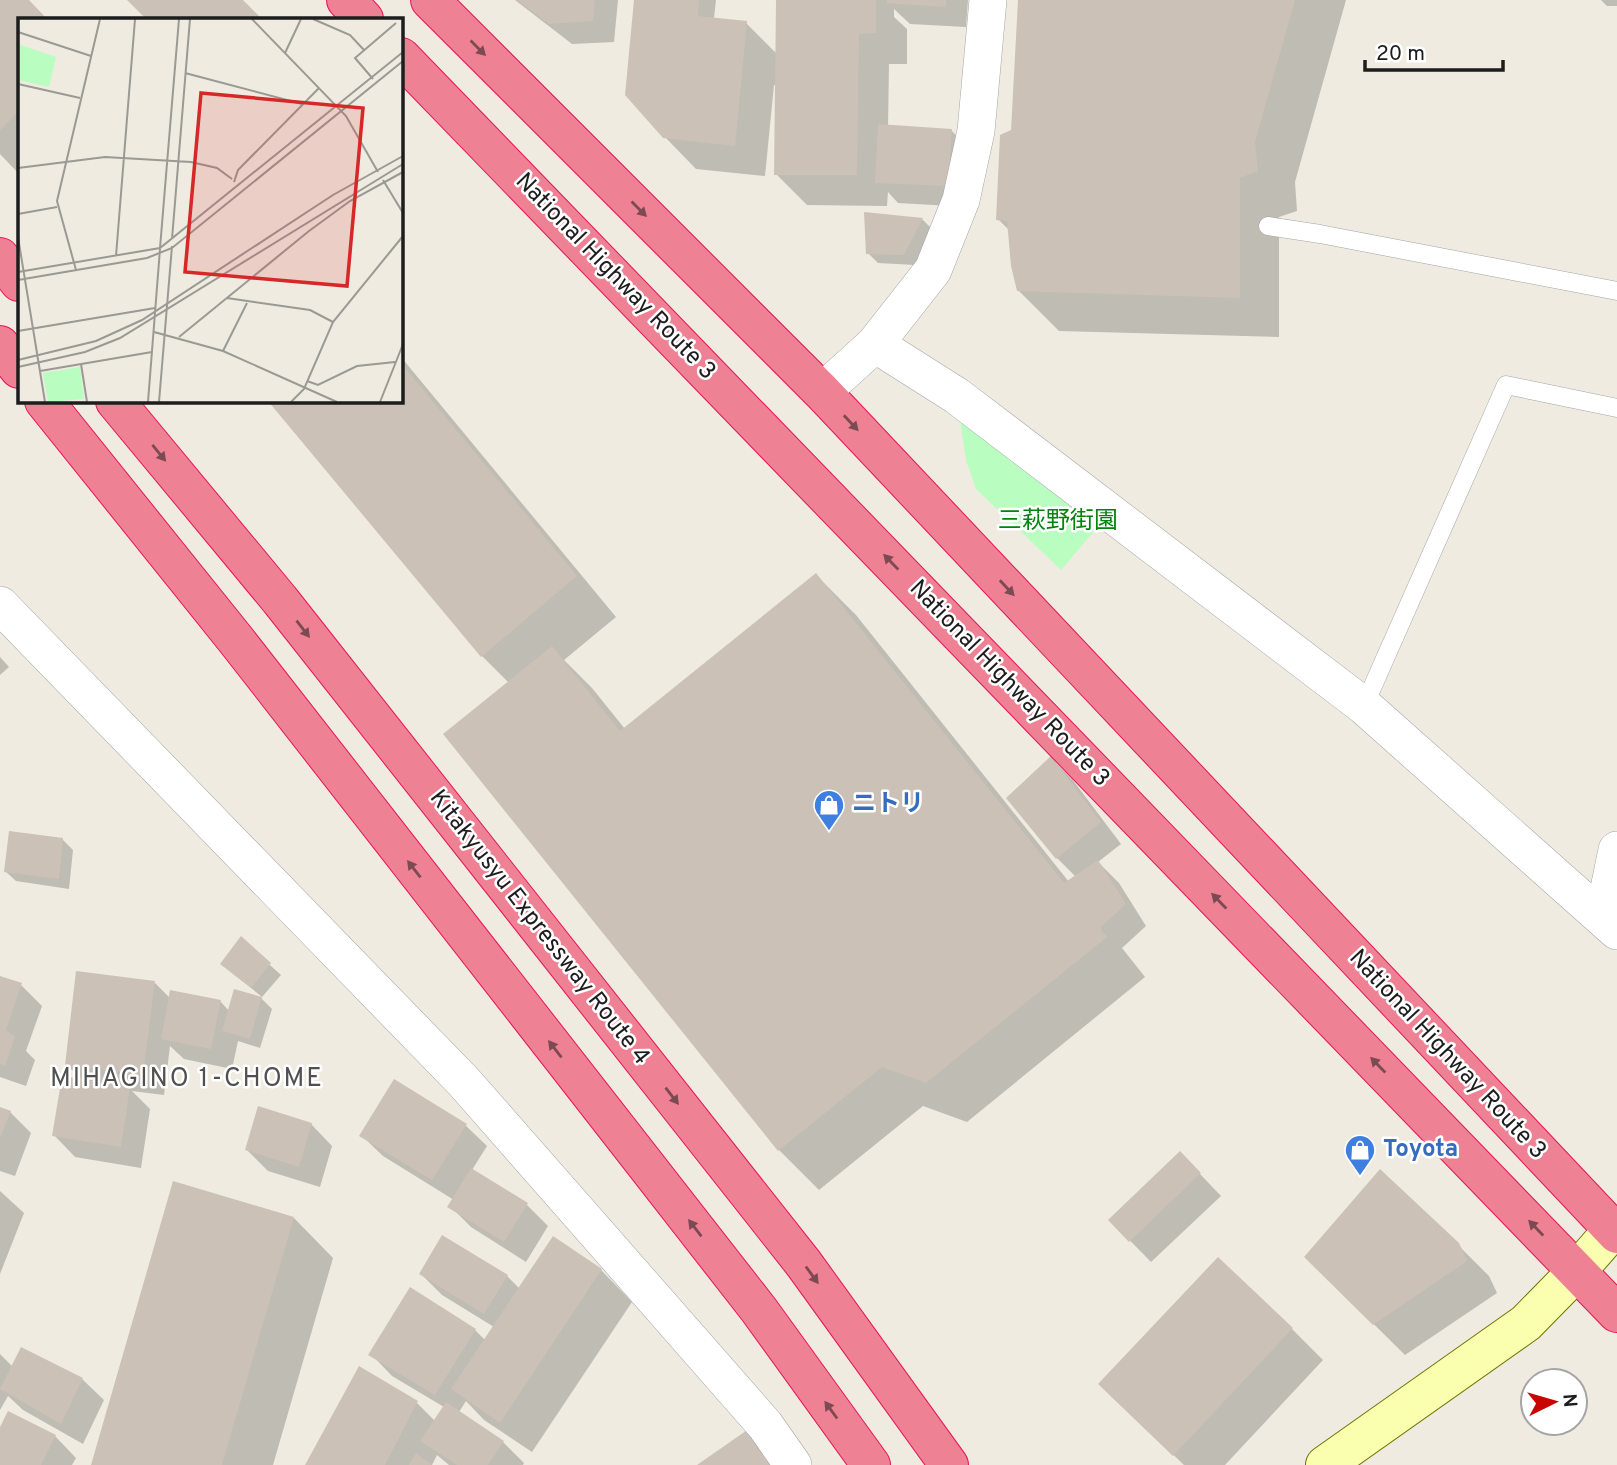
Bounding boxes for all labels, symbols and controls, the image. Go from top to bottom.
inset map [18,18,402,402]
scale bar [1365,28,1503,72]
one-way arrow [469,40,486,56]
text: 20 m [1376,41,1425,68]
street label: National Highway Route 3 [508,167,722,387]
one-way arrow [631,201,647,217]
one-way arrow [843,414,859,432]
one-way arrow [151,445,166,462]
park label: 三萩野街園 [998,507,1118,537]
one-way arrow [883,554,899,571]
street label: National Highway Route 3 [902,574,1116,794]
one-way arrow [999,579,1015,597]
one-way arrow [295,620,310,638]
street label: Kitakyusyu Expressway Route 4 [422,784,656,1072]
shop icon: ニトリ [812,788,846,832]
place label: ニトリ [852,790,924,820]
one-way arrow [407,861,422,879]
one-way arrow [1212,893,1228,910]
street label: National Highway Route 3 [1342,944,1552,1166]
one-way arrow [547,1040,562,1058]
one-way arrow [1370,1057,1386,1074]
district label: MIHAGINO 1-CHOME [50,1063,324,1096]
one-way arrow [664,1087,679,1105]
shop icon: Toyota [1343,1133,1377,1177]
place label: Toyota [1383,1135,1458,1165]
one-way arrow [687,1219,702,1237]
one-way arrow [1528,1220,1544,1237]
one-way arrow [805,1266,819,1284]
north arrow [1519,1367,1589,1437]
text: N [1556,1393,1581,1409]
one-way arrow [824,1401,838,1419]

